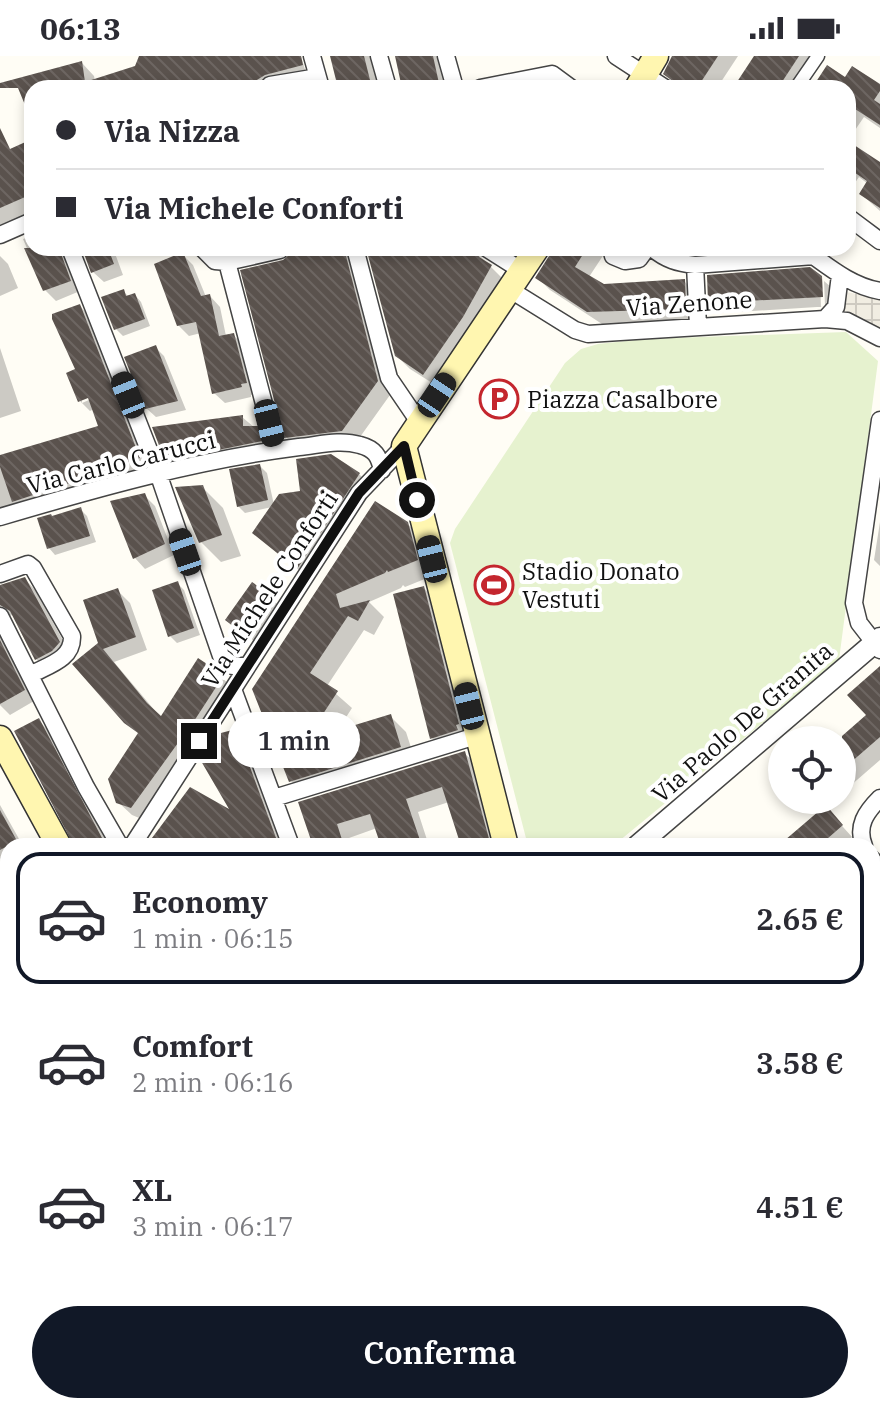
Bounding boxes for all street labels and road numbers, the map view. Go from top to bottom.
street label: Via Zenone [625,283,753,323]
street label: Via Carlo Carucci [23,423,219,501]
street label: Via Michele Conforti [193,484,345,694]
street label: Via Paolo De Granita [645,634,839,810]

